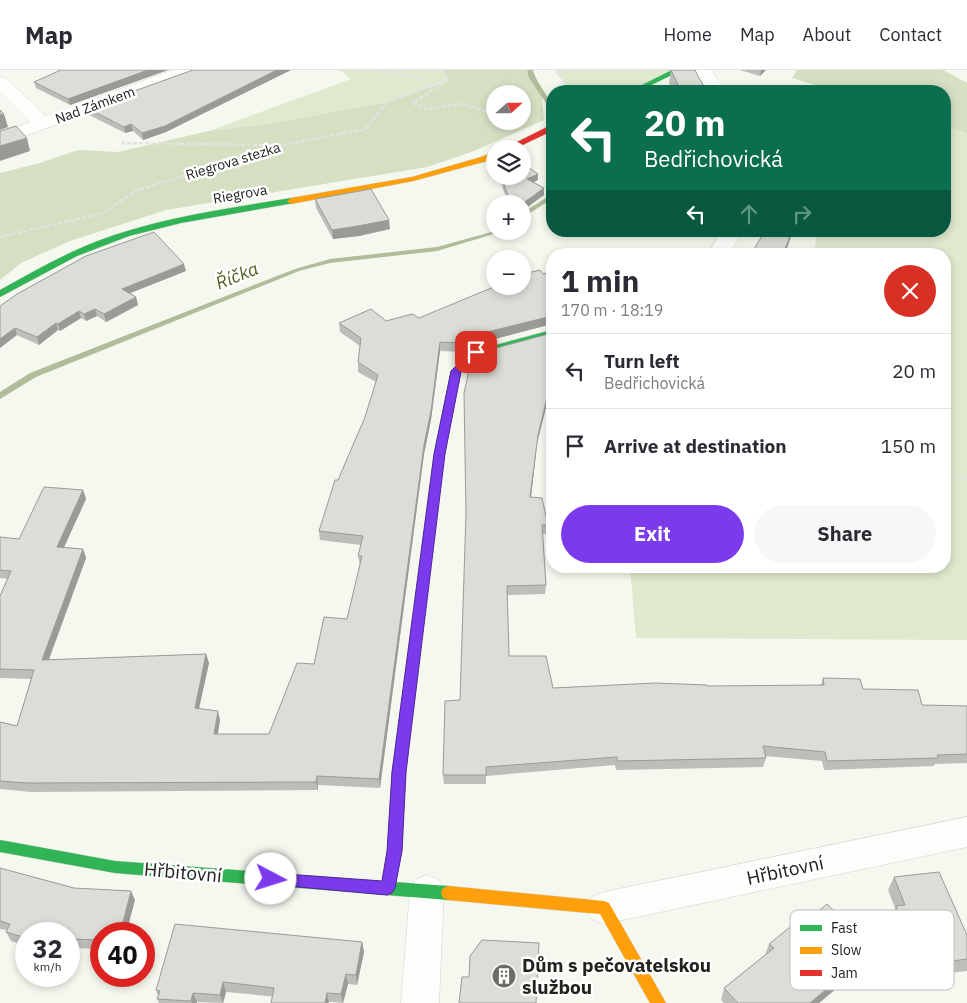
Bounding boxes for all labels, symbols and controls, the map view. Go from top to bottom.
text: Map [25,19,73,51]
text: Home [664,23,712,46]
text: Map [740,23,775,46]
text: About [803,23,851,46]
text: Contact [879,23,942,46]
street label: Nad Zámkem [53,82,137,128]
north arrow [486,85,531,130]
map controls [486,85,531,295]
text: 20 m [644,100,726,146]
icon: left [561,105,626,170]
street label: Riegrova stezka [183,138,283,184]
button: layers [486,140,531,185]
text: Bedřichovická [644,144,783,173]
street label: Riegrova [212,180,269,208]
button: + [486,195,531,240]
icon: left [682,200,710,228]
icon: ahead [735,200,763,228]
icon: right [788,200,816,228]
button: − [486,250,531,295]
water label: Říčka [212,257,262,294]
text: 1 min [561,261,639,300]
button: close [884,265,936,317]
text: 170 m · 18:19 [561,300,663,320]
pin [455,331,497,373]
icon: arrive [462,338,490,366]
text: Turn left [604,349,680,373]
icon: left [561,357,589,385]
text: 20 m [892,359,936,383]
text: Bedřichovická [604,373,705,393]
icon: arrive [561,432,589,460]
text: Arrive at destination [604,434,787,458]
text: 150 m [881,434,936,458]
button: Exit [561,505,744,563]
button: Share [754,505,936,563]
street label: Hřbitovní [744,850,826,890]
position arrow [244,852,296,904]
street label: Hřbitovní [143,857,223,887]
legend [790,910,954,990]
text: Fast [831,919,857,937]
speed limit sign: 40 [90,922,155,987]
text: 32 [32,932,63,965]
text: Slow [831,941,862,959]
place label: Dům s pečovatelskou službou [522,953,711,999]
text: km/h [33,959,62,974]
building icon: Dům s pečovatelskou službou [491,963,517,989]
text: Jam [831,964,858,982]

